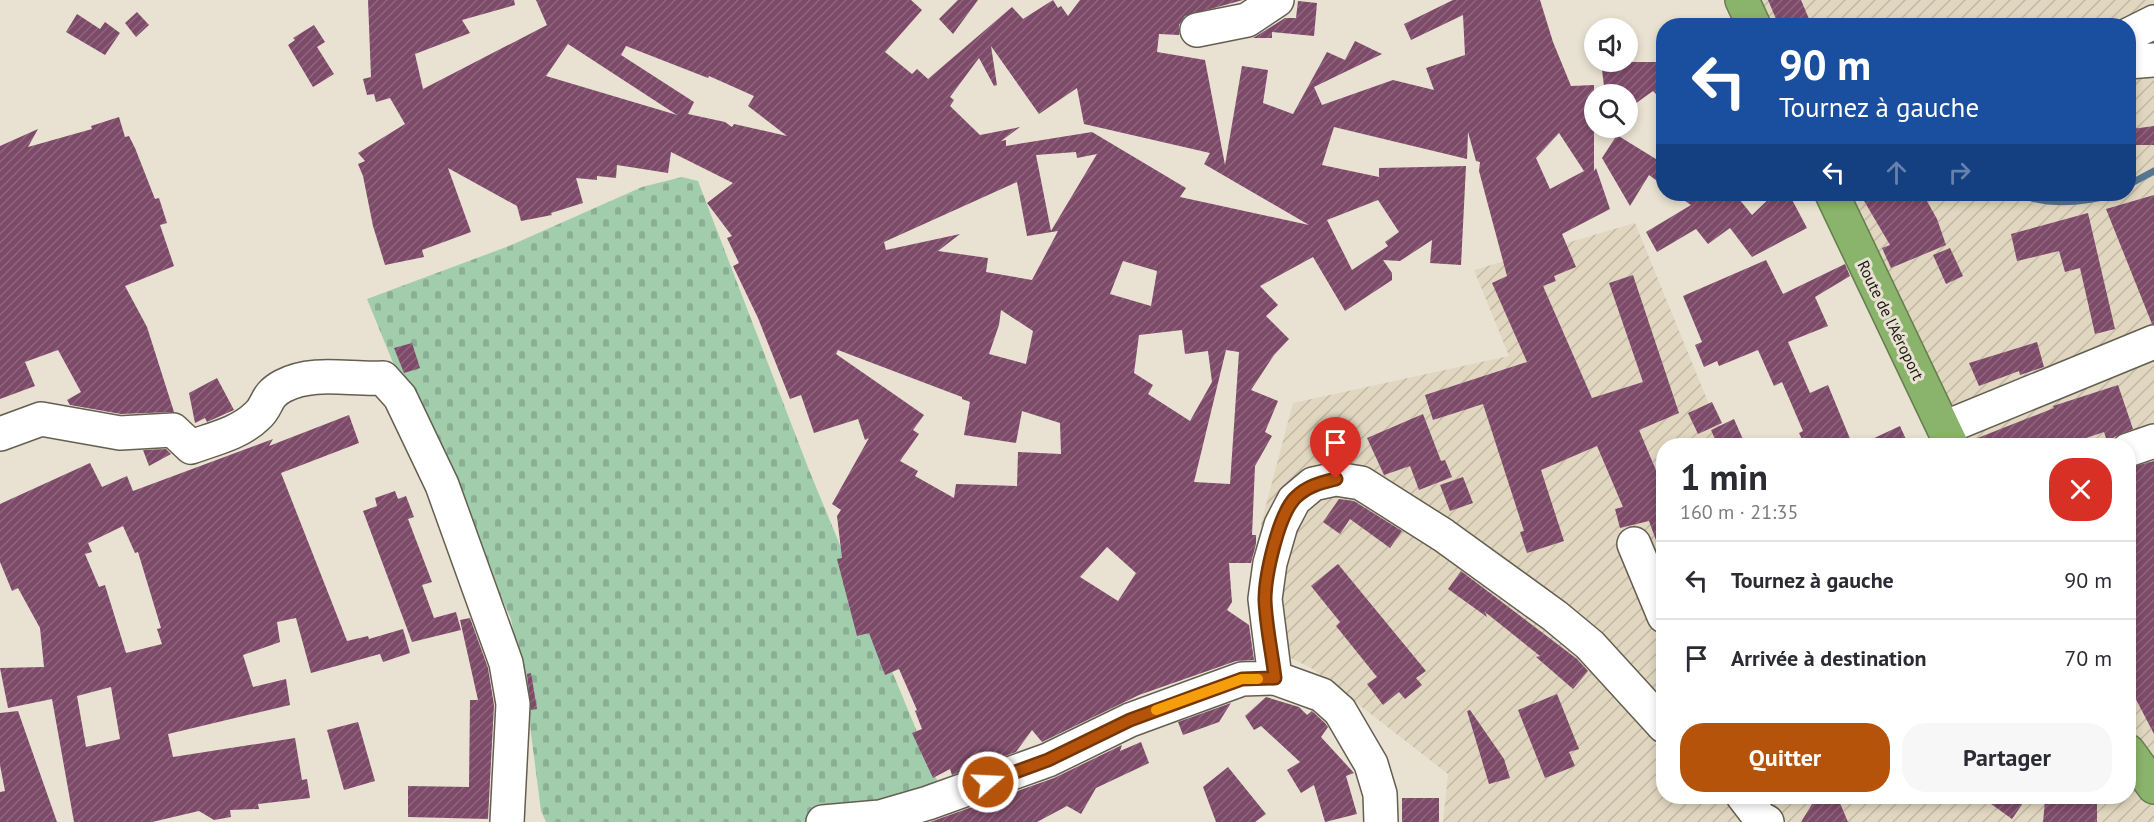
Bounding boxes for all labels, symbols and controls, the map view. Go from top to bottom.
map controls [1584,18,1638,138]
button: sound [1584,18,1638,72]
text: 90 m [1779,37,1871,92]
icon: left [1680,42,1758,120]
button: search [1584,84,1638,138]
text: Tournez à gauche [1779,90,1979,124]
icon: left [1817,156,1850,189]
icon: ahead [1880,156,1913,189]
icon: right [1943,156,1976,189]
street label: Route de l'Aéroport [1853,257,1929,384]
pin [1310,417,1361,479]
icon: arrive [1319,426,1352,459]
text: 1 min [1680,453,1768,500]
button: close [2049,458,2112,521]
text: 160 m · 21:35 [1680,499,1798,525]
icon: left [1680,564,1713,597]
text: Tournez à gauche [1731,566,1894,594]
text: 90 m [2064,566,2112,594]
icon: arrive [1680,642,1713,675]
text: Arrivée à destination [1731,644,1927,672]
text: 70 m [2064,644,2112,672]
button: Quitter [1680,723,1890,792]
button: Partager [1902,723,2112,792]
position arrow [956,750,1020,814]

